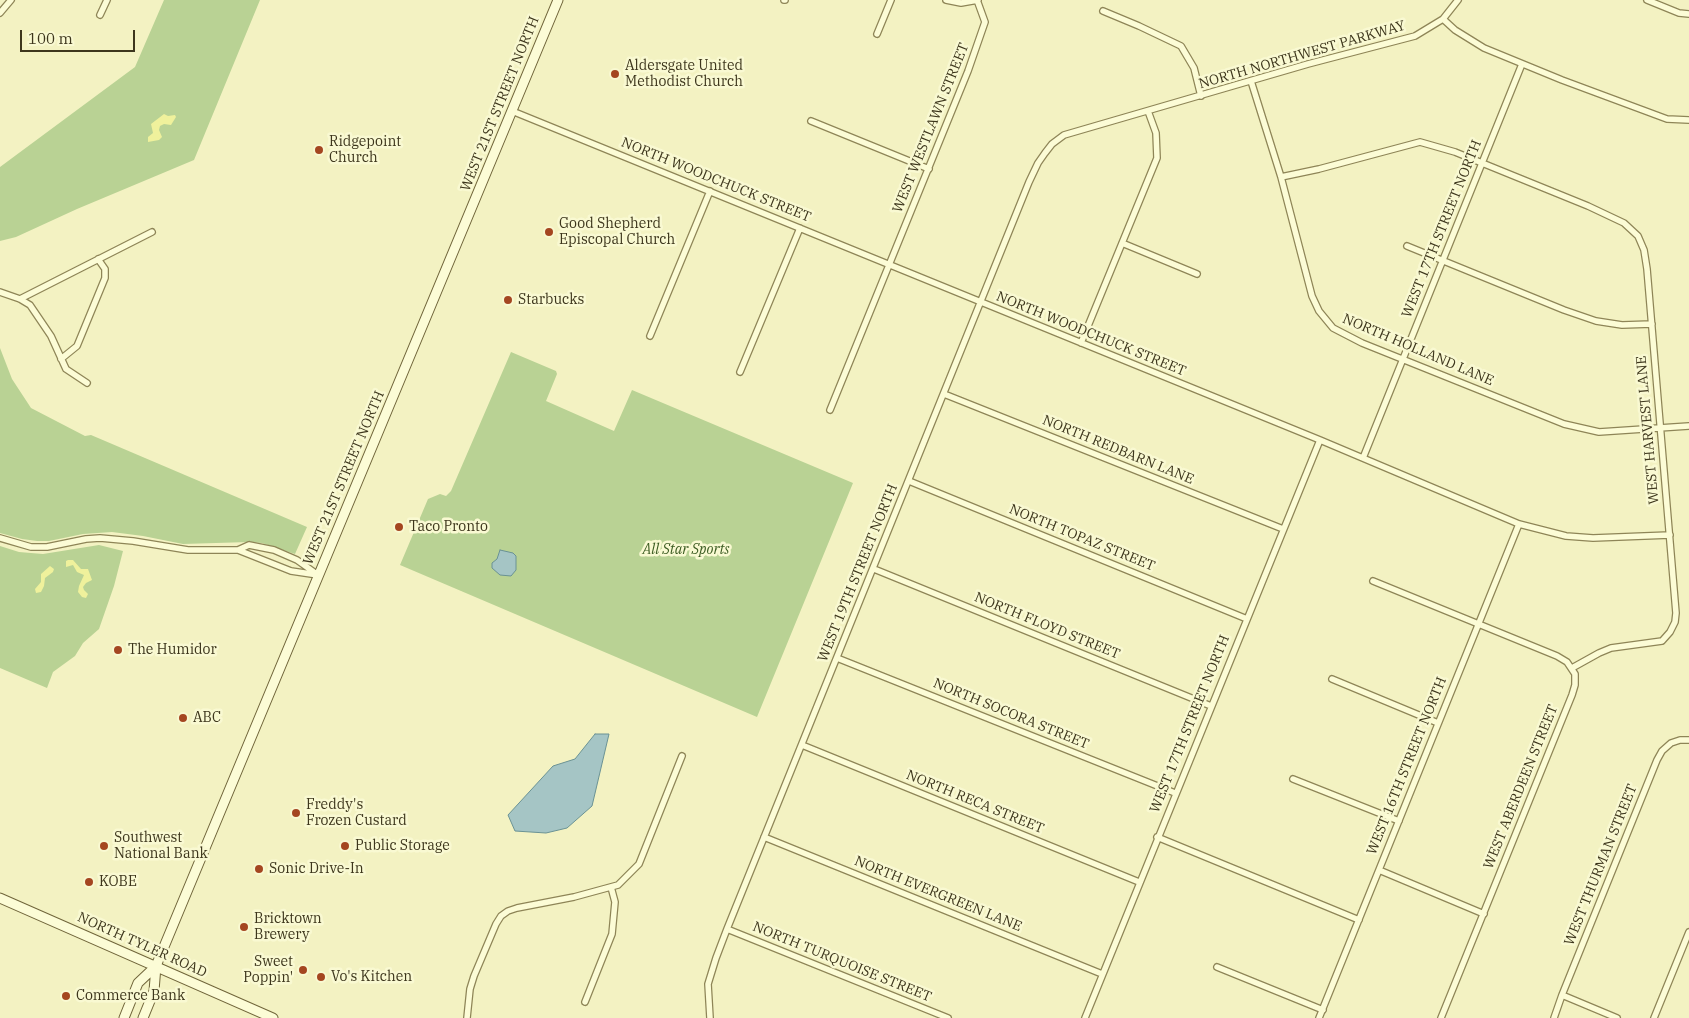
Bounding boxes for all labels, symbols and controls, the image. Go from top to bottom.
street label: WEST 21ST STREET NORTH [457,14,543,194]
street label: NORTH NORTHWEST PARKWAY [1197,17,1407,93]
scale bar [22,20,138,52]
text: 100 m [28,29,73,48]
street label: WEST WESTLAWN STREET [889,41,973,215]
place label: Aldersgate United Methodist Church [625,58,743,90]
marker: Aldersgate United Methodist Church [609,68,621,80]
place label: Ridgepoint Church [329,134,401,166]
street label: NORTH WOODCHUCK STREET [619,134,813,226]
street label: WEST 17TH STREET NORTH [1399,138,1485,320]
marker: Ridgepoint Church [313,144,325,156]
place label: Good Shepherd Episcopal Church [559,216,675,248]
marker: Good Shepherd Episcopal Church [543,226,555,238]
street label: NORTH WOODCHUCK STREET [994,288,1188,380]
place label: Starbucks [518,292,584,308]
marker: Starbucks [502,294,514,306]
street label: NORTH HOLLAND LANE [1340,310,1496,390]
street label: WEST HARVEST LANE [1633,355,1663,505]
street label: WEST 21ST STREET NORTH [300,389,388,567]
street label: NORTH REDBARN LANE [1040,412,1196,488]
street label: WEST 19TH STREET NORTH [815,482,901,664]
street label: NORTH TOPAZ STREET [1007,501,1157,575]
place label: Taco Pronto [409,519,488,535]
marker: Taco Pronto [393,521,405,533]
park label: All Star Sports [643,542,729,558]
street label: NORTH FLOYD STREET [972,589,1122,663]
street label: WEST 17TH STREET NORTH [1147,633,1233,815]
place label: The Humidor [128,642,217,658]
marker: The Humidor [112,644,124,656]
street label: NORTH SOCORA STREET [931,675,1091,753]
street label: WEST 16TH STREET NORTH [1364,675,1450,857]
street label: WEST ABERDEEN STREET [1480,702,1562,872]
place label: ABC [193,710,221,726]
marker: ABC [177,712,189,724]
street label: NORTH RECA STREET [904,767,1046,837]
street label: WEST THURMAN STREET [1561,782,1641,948]
place label: Freddy's Frozen Custard [306,797,407,830]
marker: Freddy's Frozen Custard [290,807,302,819]
place label: Southwest National Bank [114,830,208,862]
place label: Public Storage [355,838,450,854]
marker: Southwest National Bank [98,840,110,852]
marker: Public Storage [339,840,351,852]
street label: NORTH EVERGREEN LANE [852,853,1024,935]
place label: Sonic Drive-In [269,861,364,877]
marker: Sonic Drive-In [253,863,265,875]
place label: KOBE [99,874,137,890]
marker: KOBE [83,876,95,888]
street label: NORTH TYLER ROAD [75,909,209,981]
place label: Bricktown Brewery [254,911,322,944]
street label: NORTH TURQUOISE STREET [750,918,934,1006]
marker: Bricktown Brewery [238,921,250,933]
place label: Sweet Poppin' [243,954,293,986]
marker: Sweet Poppin' [297,964,309,976]
place label: Vo's Kitchen [331,969,412,985]
marker: Vo's Kitchen [315,971,327,983]
place label: Commerce Bank [76,988,185,1004]
marker: Commerce Bank [60,990,72,1002]

